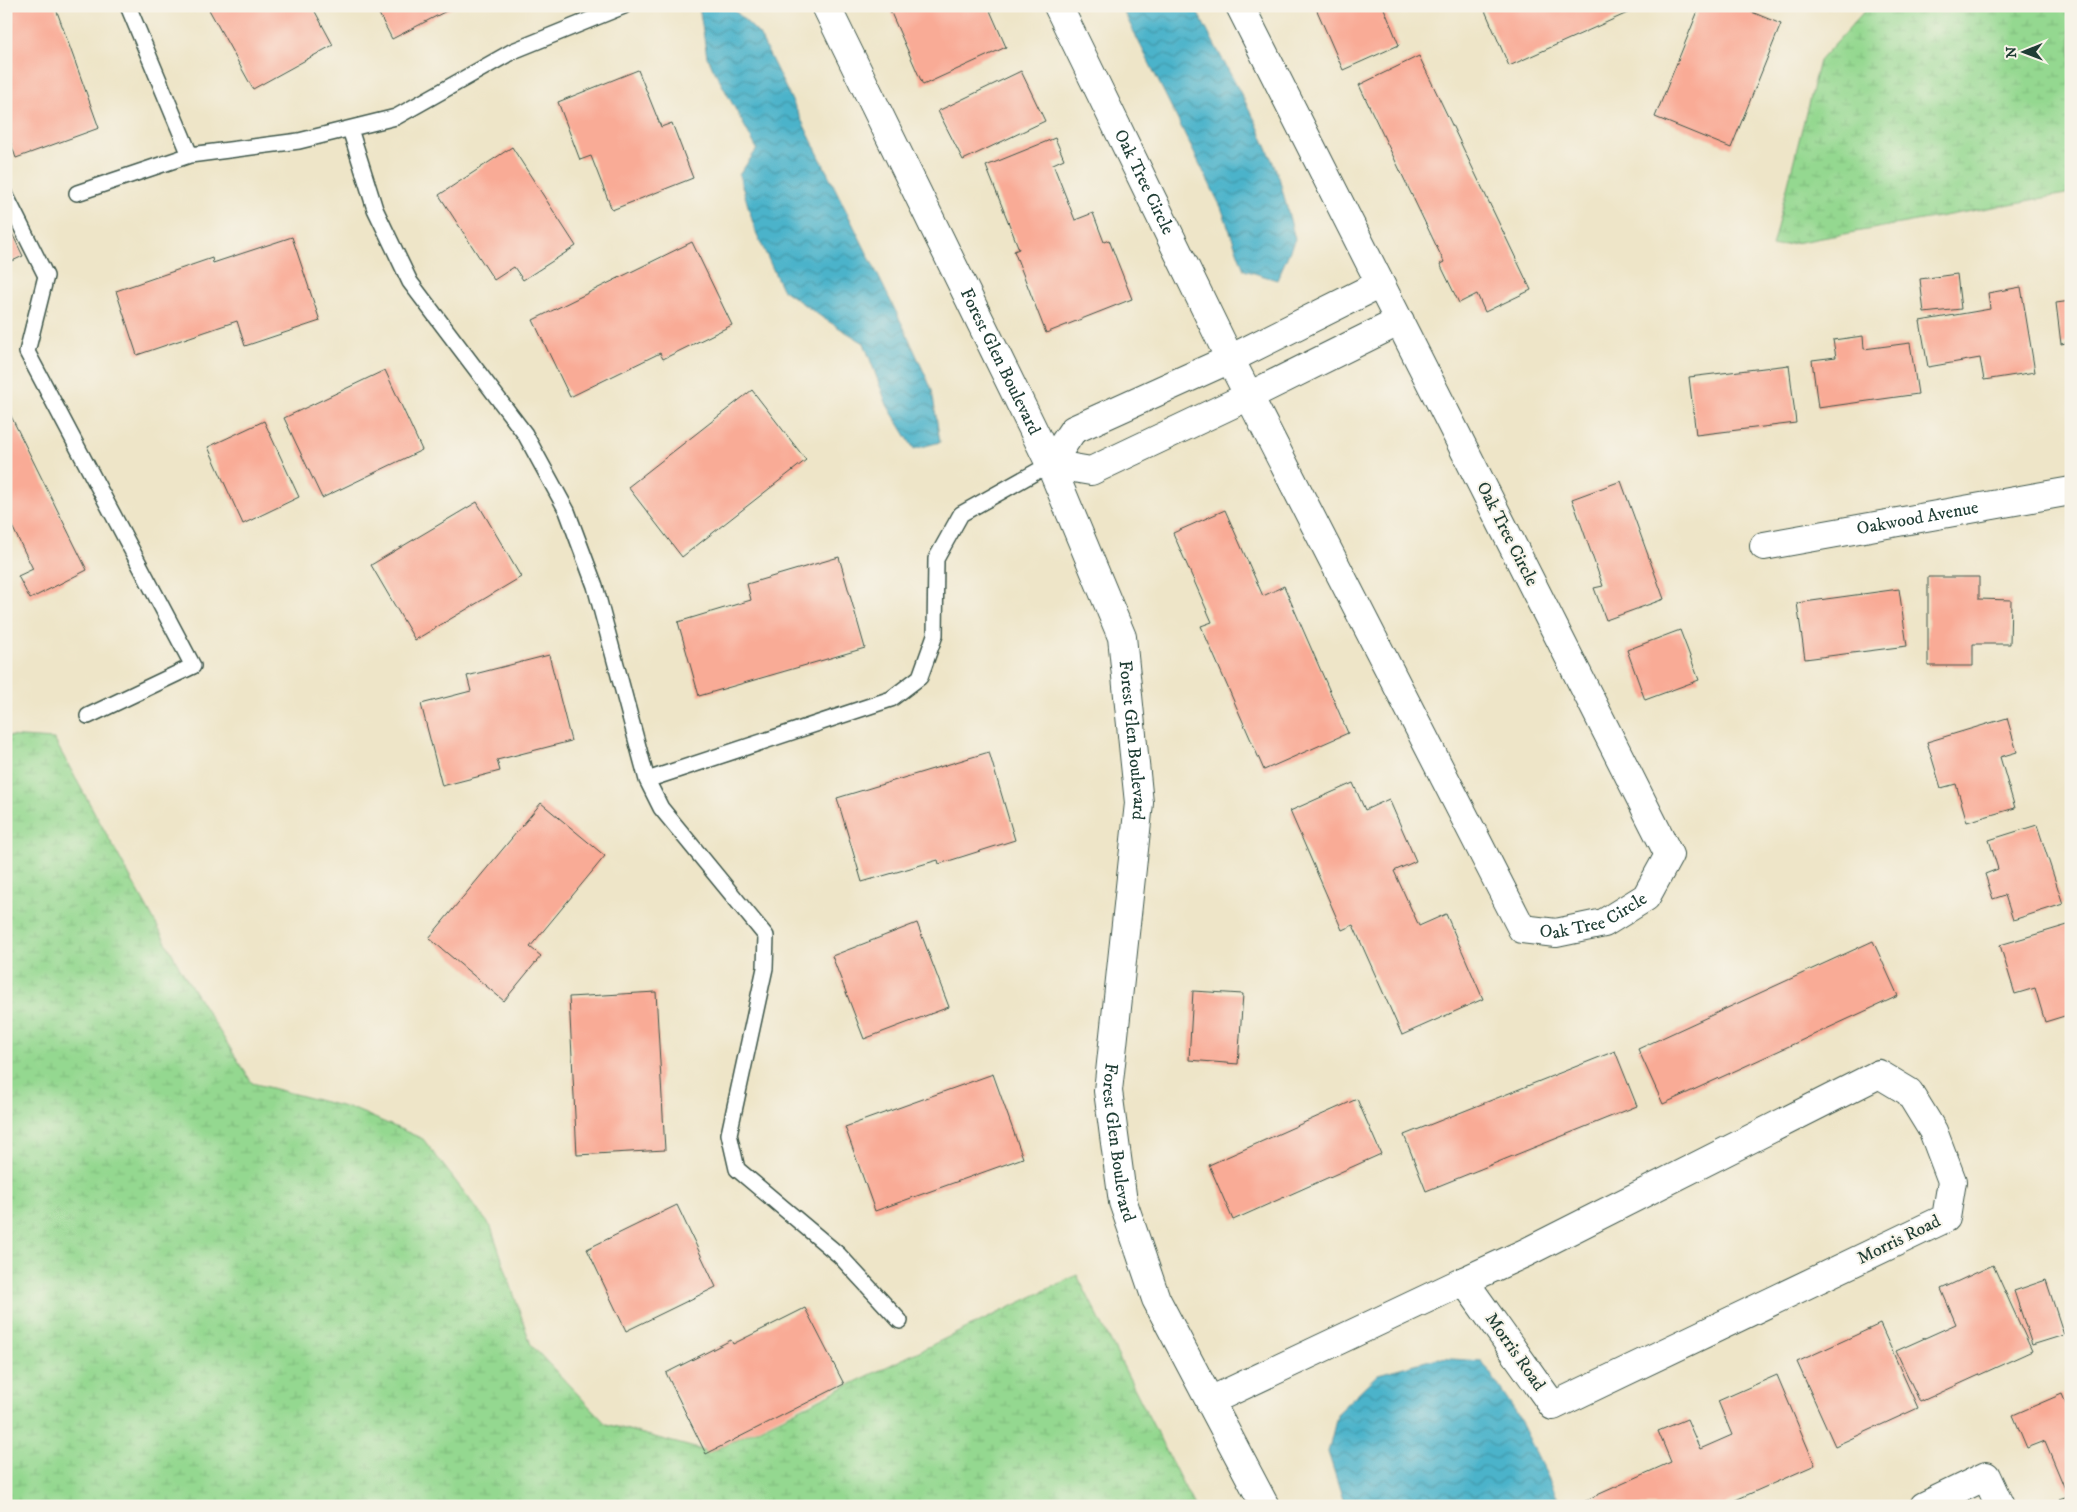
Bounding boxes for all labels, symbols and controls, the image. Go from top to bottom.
north arrow [2000,28,2050,78]
text: N [2003,46,2021,58]
street label: Oak Tree Circle [1109,126,1179,238]
street label: Forest Glen Boulevard [955,285,1045,439]
street label: Oak Tree Circle [1471,478,1543,590]
street label: Oakwood Avenue [1855,497,1980,540]
street label: Forest Glen Boulevard [1113,659,1150,821]
street label: Oak Tree Circle [1538,888,1651,945]
street label: Forest Glen Boulevard [1097,1062,1140,1225]
street label: Morris Road [1854,1210,1944,1270]
street label: Morris Road [1480,1309,1550,1395]

